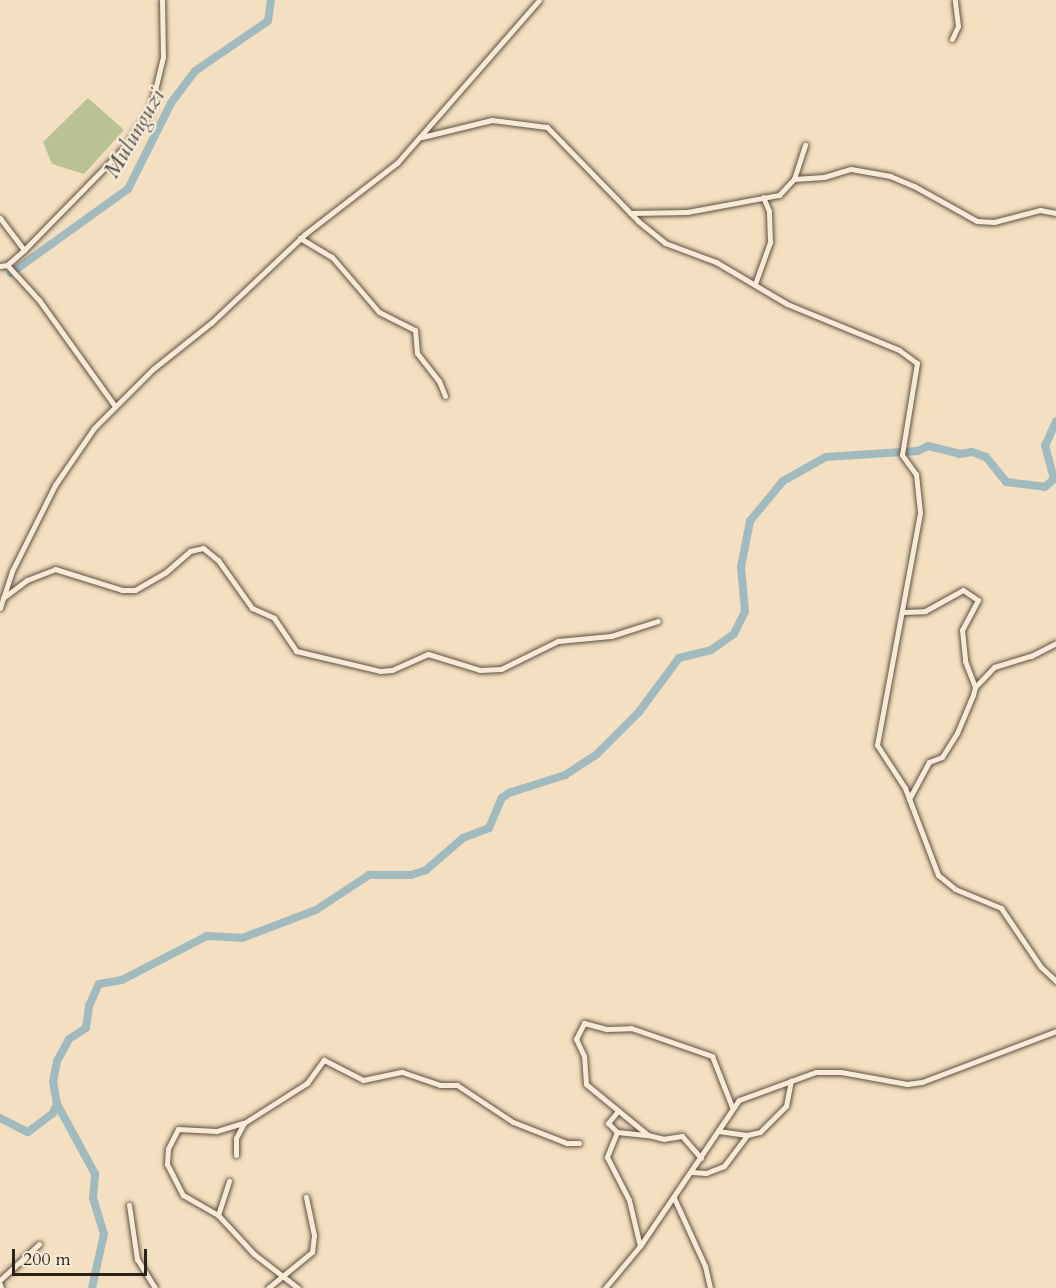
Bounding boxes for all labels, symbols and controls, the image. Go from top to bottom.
water label: Mulunguzi [99,85,171,183]
scale bar [15,1237,150,1275]
text: 200 m [23,1247,71,1272]

